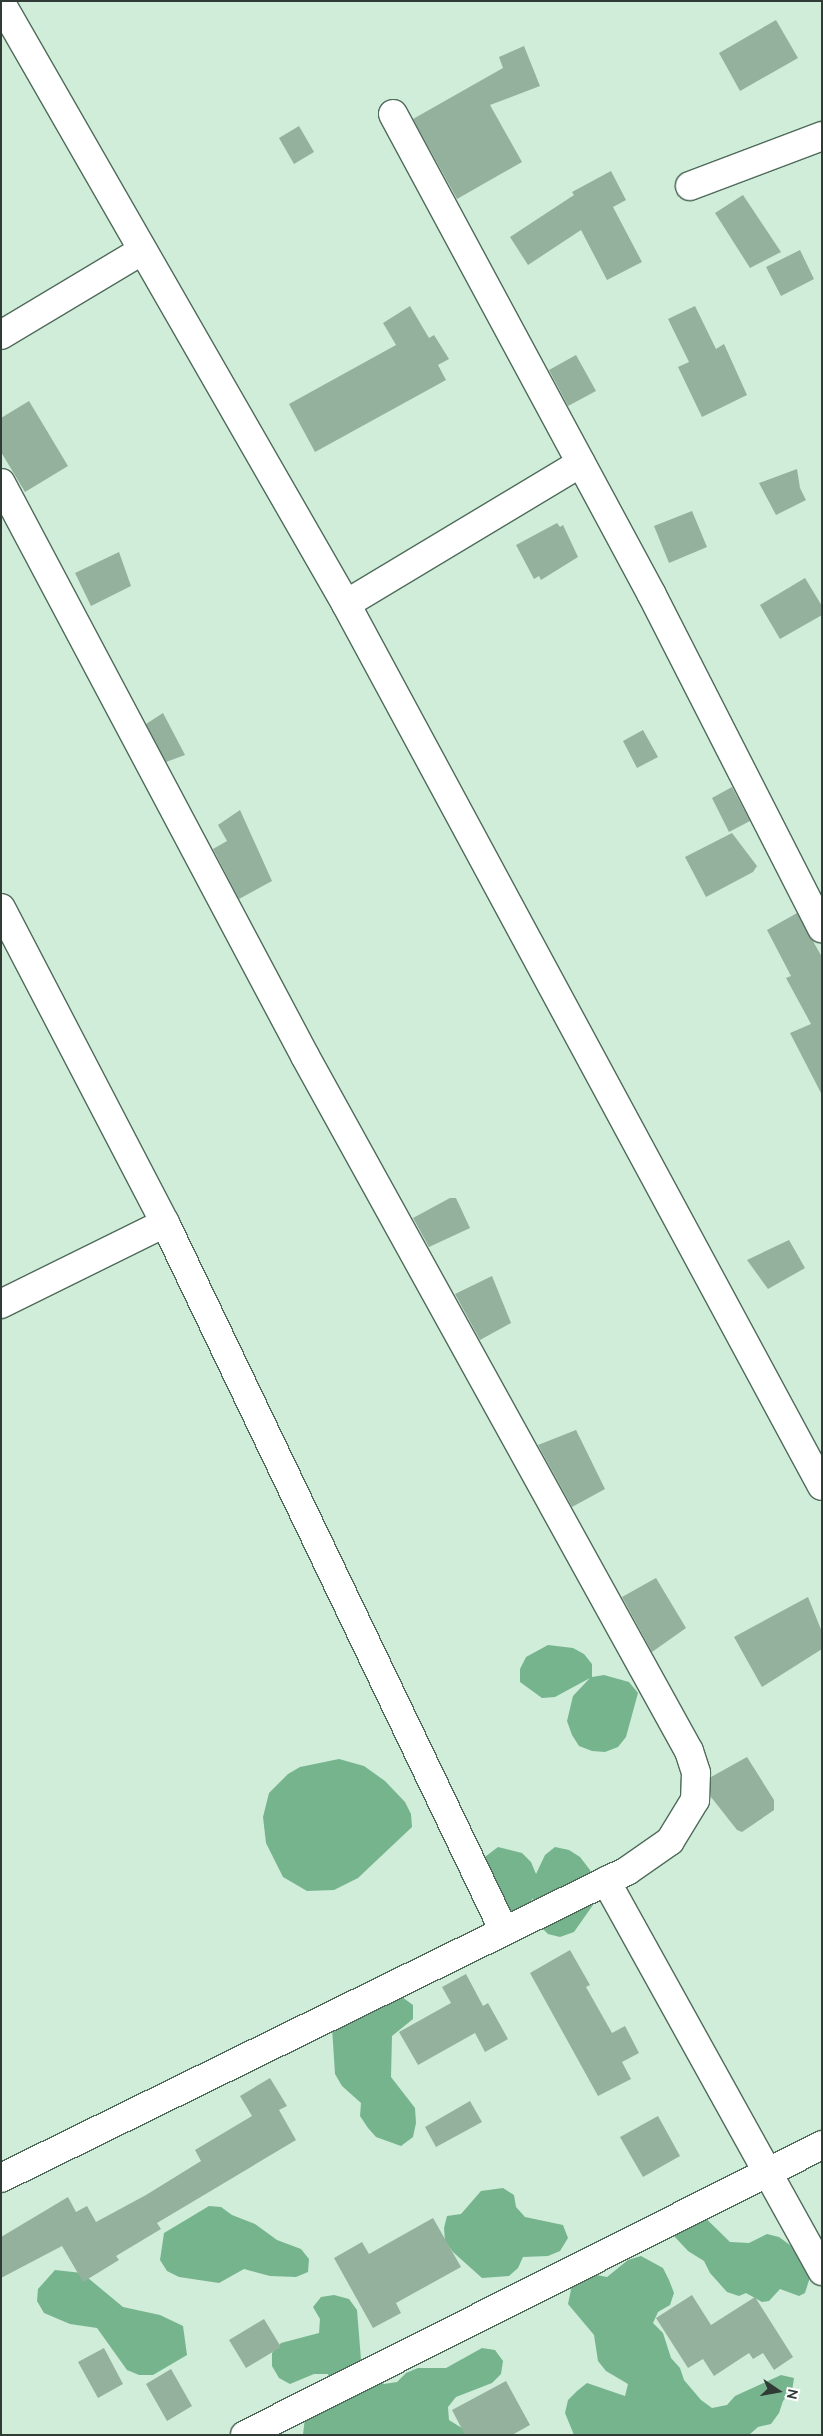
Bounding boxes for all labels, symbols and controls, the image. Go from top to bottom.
north arrow [753,2366,803,2416]
text: N [784,2387,802,2401]

